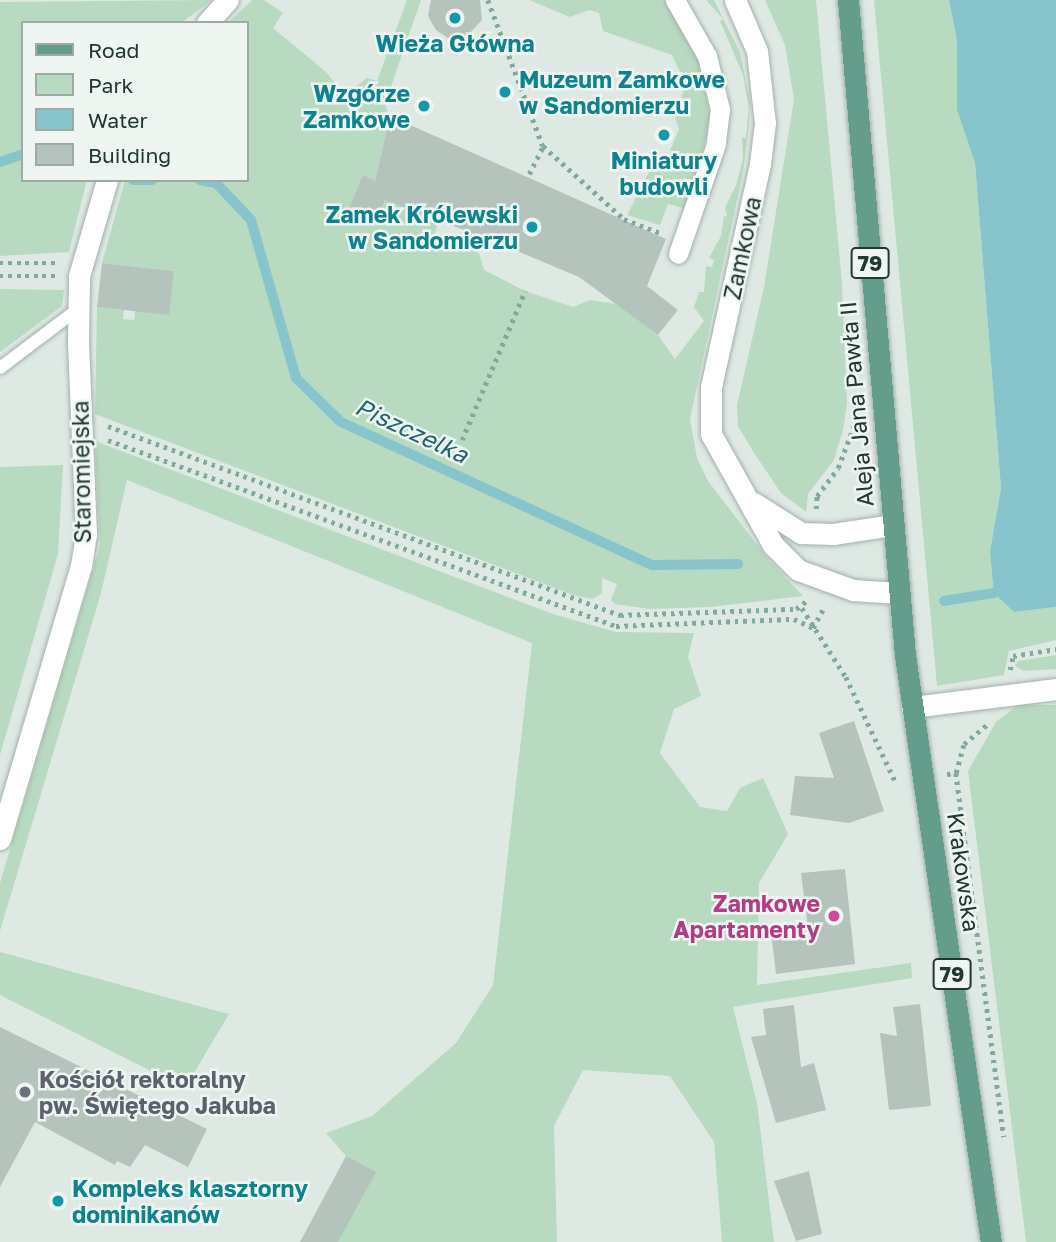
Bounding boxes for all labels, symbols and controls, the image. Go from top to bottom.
marker: Wieża Główna [447,10,463,26]
legend [21,21,248,182]
place label: Wieża Główna [375,29,535,57]
text: Road [88,37,139,63]
place label: Muzeum Zamkowe w Sandomierzu [519,65,725,119]
text: Park [88,72,133,98]
place label: Wzgórze Zamkowe [303,79,410,133]
marker: Muzeum Zamkowe w Sandomierzu [497,84,513,100]
marker: Wzgórze Zamkowe [416,98,432,114]
text: Water [88,107,148,133]
marker: Miniatury budowli [656,127,672,143]
text: Building [88,142,171,168]
place label: Miniatury budowli [611,146,717,200]
street label: Zamkowa [718,194,766,302]
place label: Zamek Królewski w Sandomierzu [326,200,518,254]
marker: Zamek Królewski w Sandomierzu [524,219,540,235]
road number: 79 [849,246,891,280]
street label: Aleja Jana Pawła II [833,300,879,508]
water label: Piszczelka [351,391,473,469]
street label: Staromiejska [66,400,96,544]
street label: Krakowska [942,811,986,933]
place label: Zamkowe Apartamenty [673,889,820,943]
marker: Zamkowe Apartamenty [826,908,842,924]
road number: 79 [931,956,973,992]
place label: Kościół rektoralny pw. Świętego Jakuba [39,1065,276,1119]
marker: Kościół rektoralny pw. Świętego Jakuba [17,1084,33,1100]
place label: Kompleks klasztorny dominikanów [72,1174,308,1228]
marker: Kompleks klasztorny dominikanów [50,1193,66,1209]

